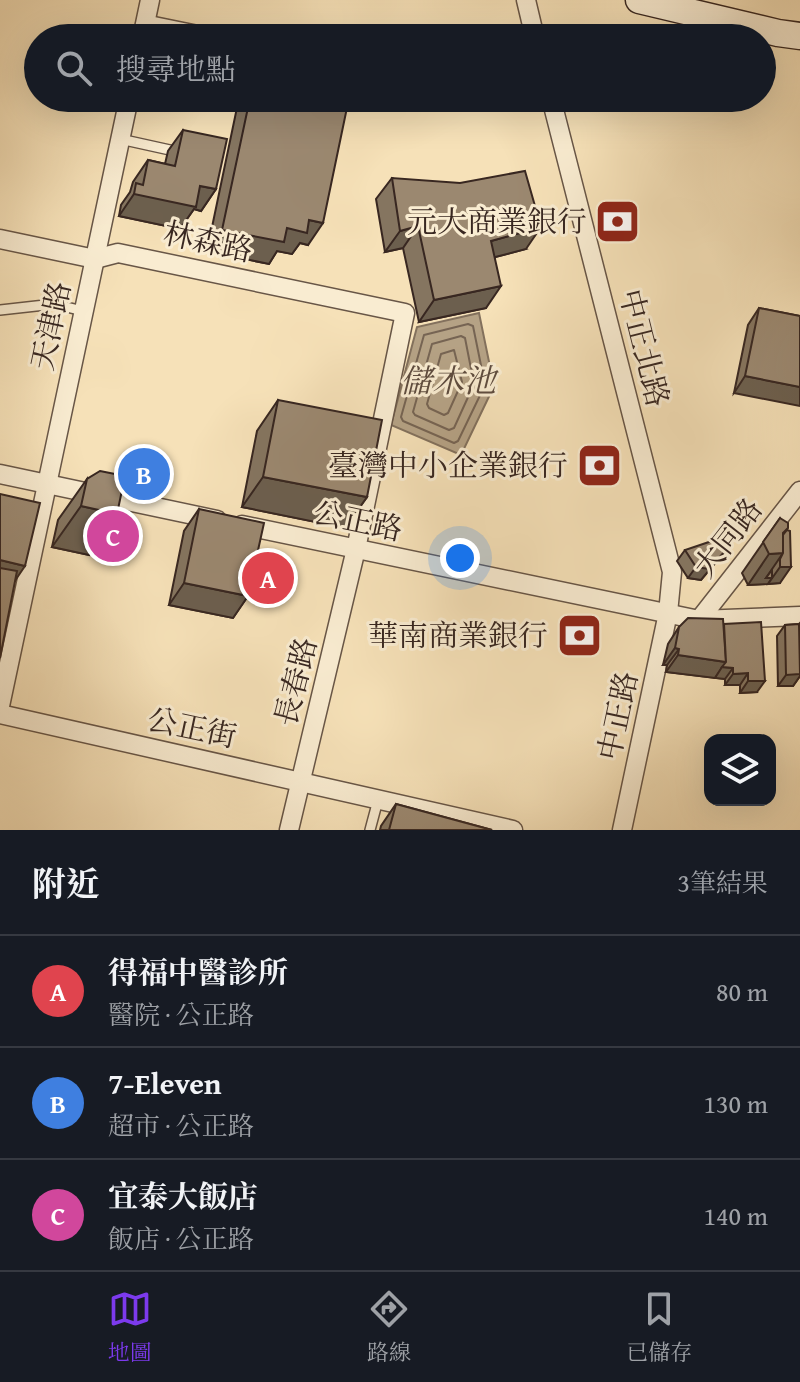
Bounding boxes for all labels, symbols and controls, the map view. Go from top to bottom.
search box [24,24,776,112]
icon: search [52,46,96,90]
text: 搜尋地點 [116,47,236,91]
bank icon: 元大商業銀行 [594,198,642,246]
place label: 元大商業銀行 [407,199,587,243]
street label: 林森路 [160,210,257,272]
street label: 天津路 [19,277,81,374]
street label: 中正北路 [609,284,681,411]
water label: 儲木池 [400,357,499,404]
bank icon: 臺灣中小企業銀行 [575,442,623,490]
place label: 臺灣中小企業銀行 [328,443,568,487]
pin: B [118,444,170,504]
street label: 大同路 [682,488,772,586]
street label: 公正路 [310,489,407,551]
pin: C [87,506,139,566]
your location [440,538,480,578]
pin: A [242,548,294,608]
bank icon: 華南商業銀行 [555,612,603,660]
place label: 華南商業銀行 [368,613,548,657]
street label: 長春路 [263,633,327,731]
street label: 中正路 [586,667,648,764]
street label: 公正街 [144,696,241,758]
map controls [704,734,776,806]
button: layers [704,734,776,806]
text: 附近 [32,859,100,908]
text: 3筆結果 [677,863,768,902]
text: 得福中醫診所 [108,950,288,994]
text: A [50,972,66,1011]
text: 80 m [716,972,768,1011]
text: 醫院 · 公正路 [108,995,254,1034]
text: 7-Eleven [108,1061,222,1105]
text: B [50,1084,66,1123]
text: 130 m [703,1084,768,1123]
text: 超市 · 公正路 [108,1106,254,1145]
text: 宜泰大飯店 [108,1174,258,1218]
text: C [51,1196,65,1235]
text: 140 m [703,1196,768,1235]
text: 飯店 · 公正路 [108,1219,254,1258]
tab: 地圖 [108,1287,152,1368]
tab: 路線 [367,1287,411,1368]
tab: 已儲存 [626,1287,692,1368]

